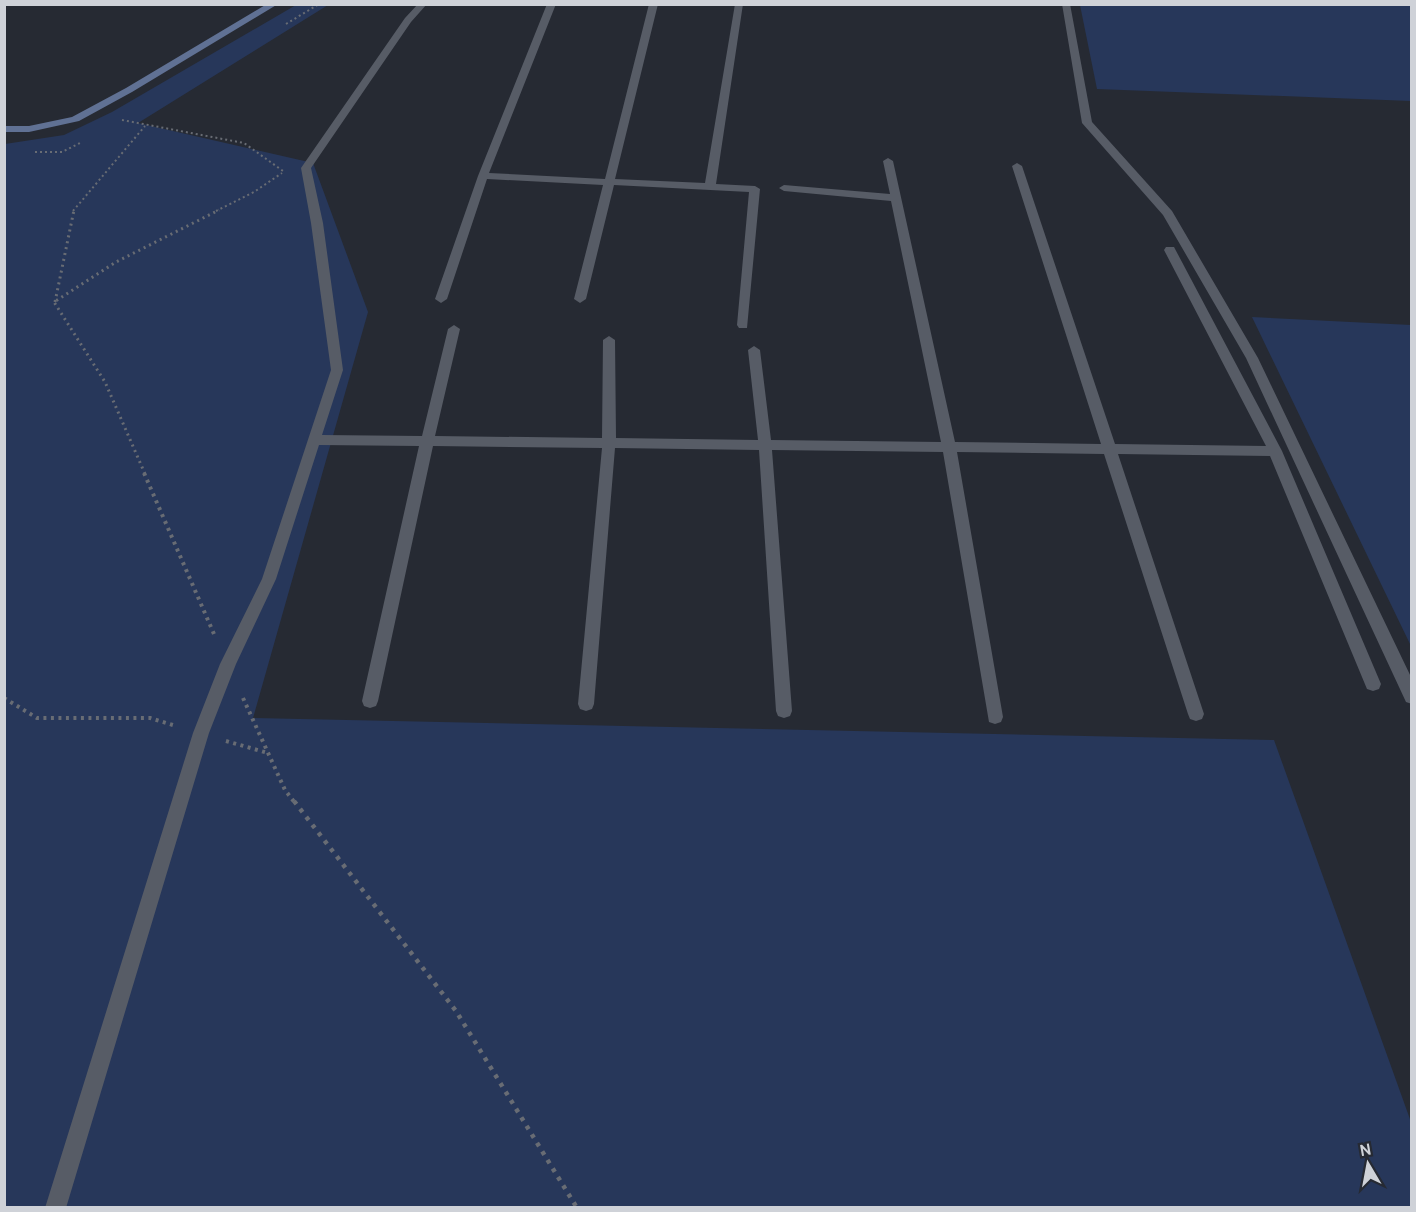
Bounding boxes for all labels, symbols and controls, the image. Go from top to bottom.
north arrow [1338,1134,1398,1194]
text: N [1358,1140,1373,1162]

